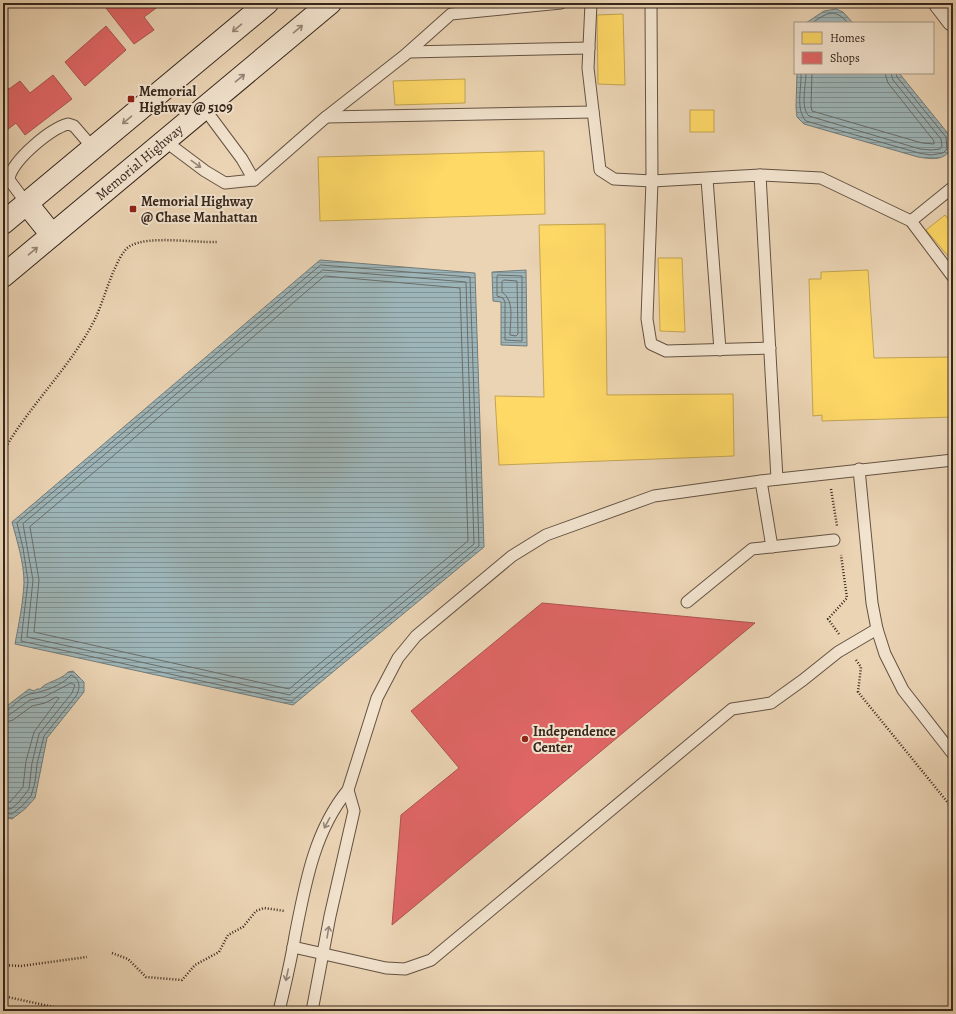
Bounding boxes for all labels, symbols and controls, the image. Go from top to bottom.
legend [794,22,934,74]
one-way arrow [232,23,243,32]
one-way arrow [293,25,304,34]
text: Homes [830,30,865,46]
text: Shops [830,50,860,66]
one-way arrow [235,73,246,82]
place label: Memorial Highway @ 5109 [139,82,233,117]
marker: Memorial Highway @ 5109 [126,94,136,104]
one-way arrow [121,116,132,125]
street label: Memorial Highway [91,120,188,205]
one-way arrow [191,160,202,168]
place label: Memorial Highway @ Chase Manhattan [141,192,258,227]
marker: Memorial Highway @ Chase Manhattan [128,204,138,214]
one-way arrow [28,246,38,255]
place label: Independence Center [533,722,616,757]
marker: Independence Center [520,734,530,744]
one-way arrow [322,817,330,829]
one-way arrow [324,925,332,938]
one-way arrow [283,969,291,982]

